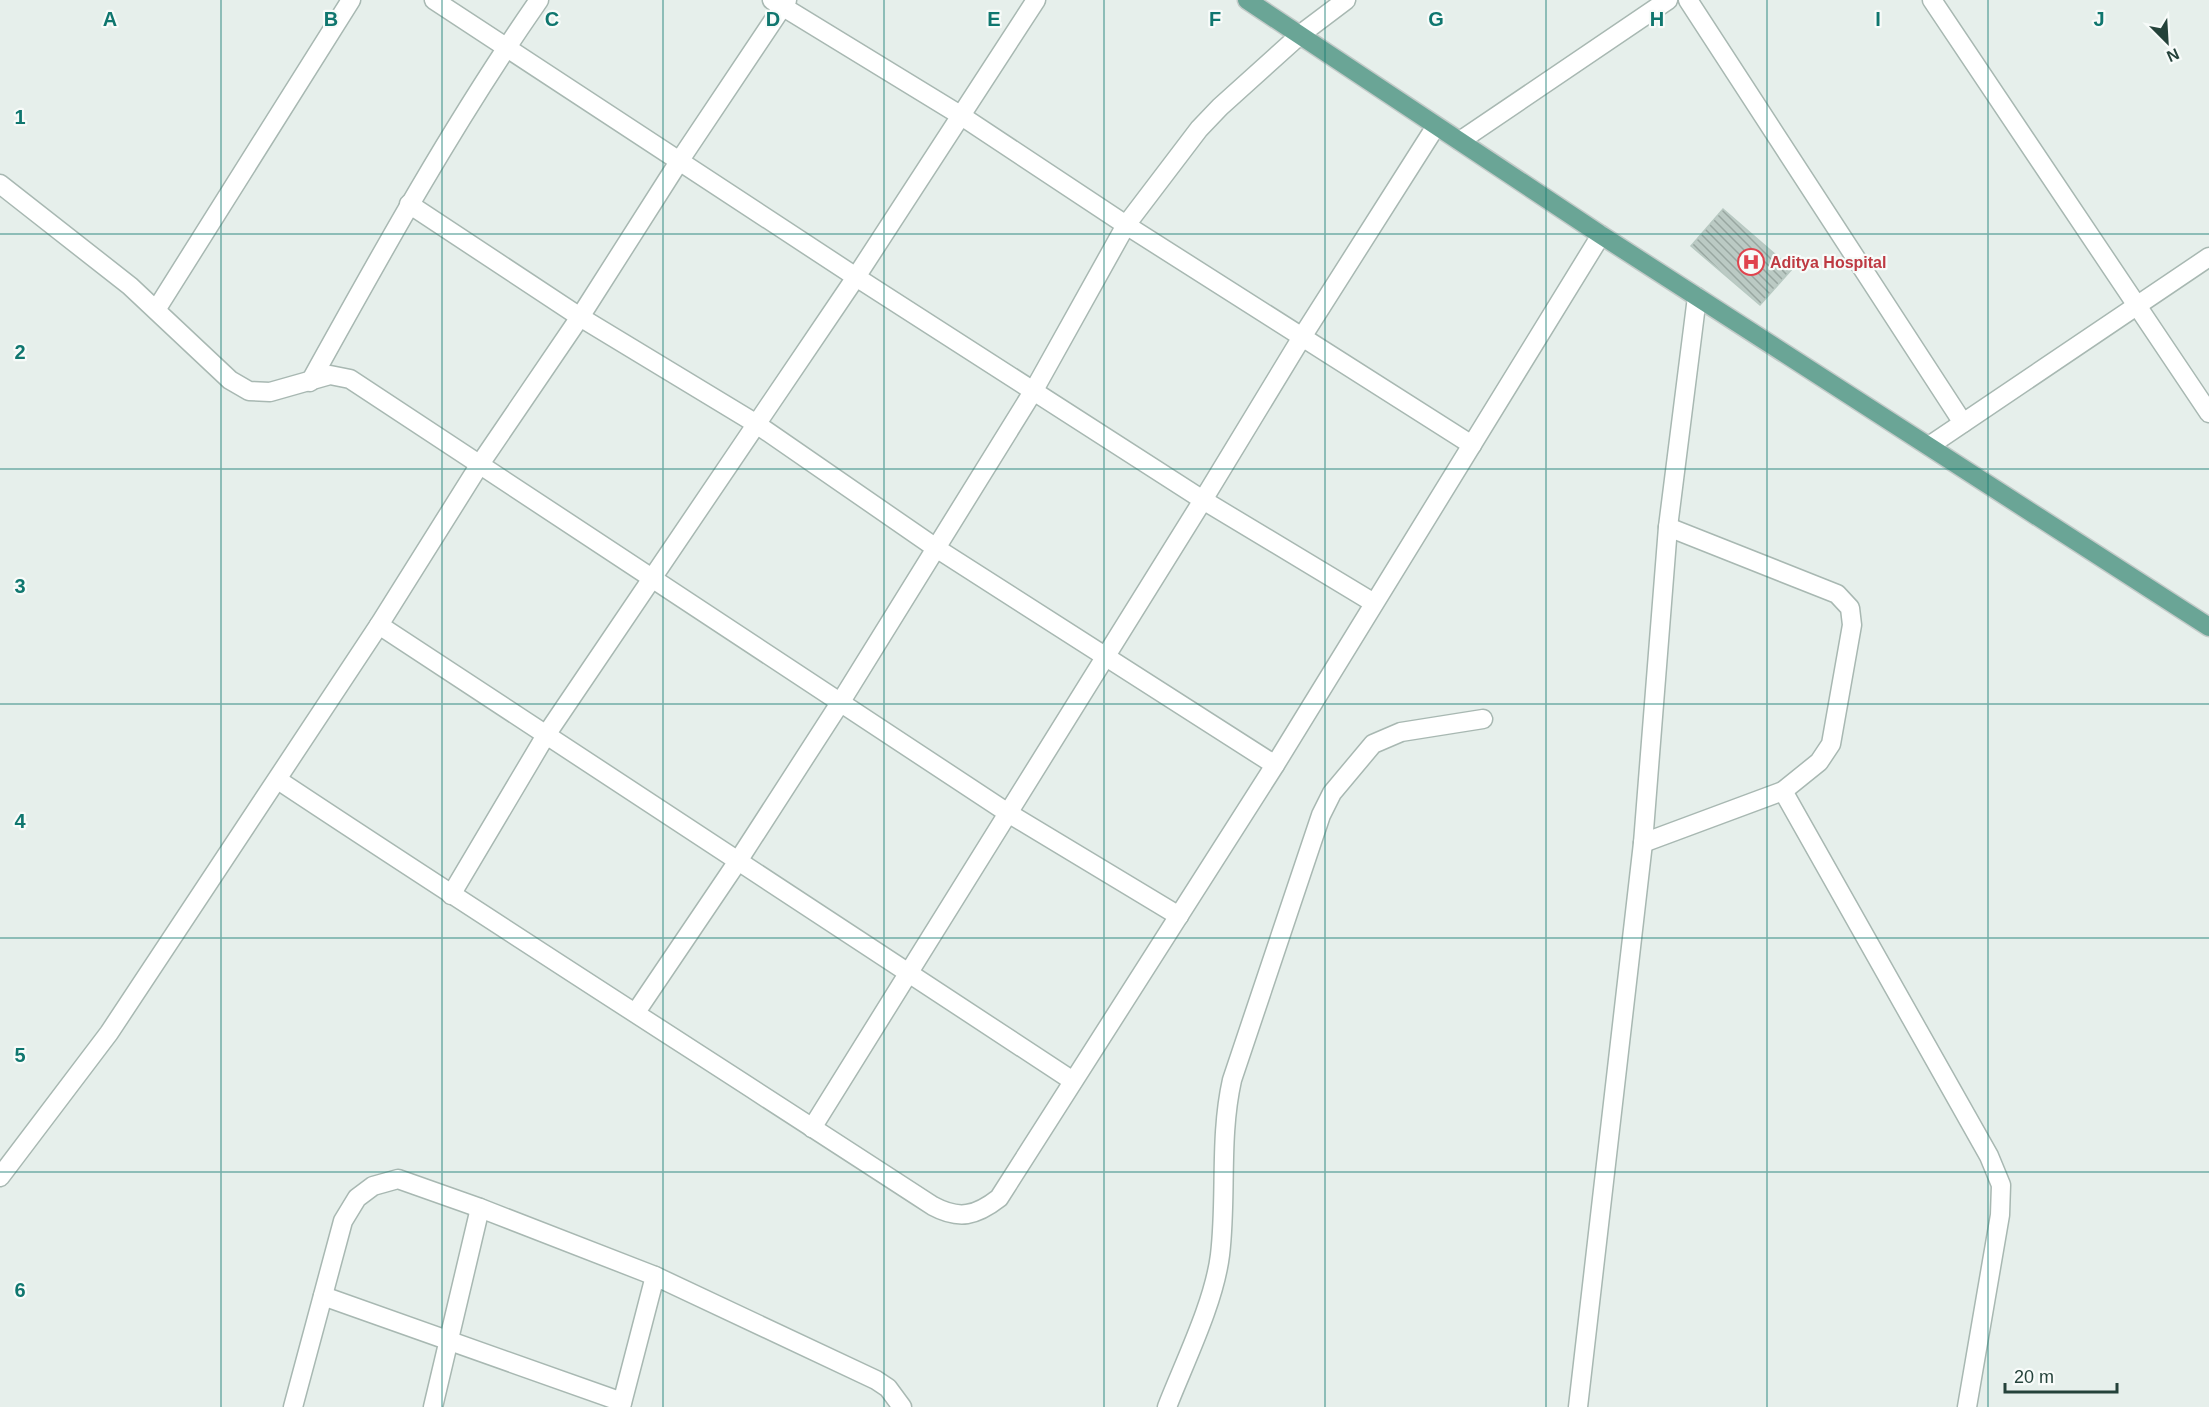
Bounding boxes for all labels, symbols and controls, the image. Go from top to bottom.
text: A [103,8,117,30]
text: B [324,8,338,30]
text: C [545,8,559,30]
text: D [766,8,780,30]
text: E [987,8,1001,30]
text: F [1209,8,1221,30]
text: G [1428,8,1444,30]
text: H [1650,8,1664,30]
text: I [1875,8,1881,30]
text: J [2093,8,2105,30]
north arrow [2137,12,2197,72]
text: N [2164,45,2182,65]
text: 1 [14,106,26,128]
hospital icon: Aditya Hospital [1736,247,1766,277]
place label: Aditya Hospital [1770,254,1886,271]
text: 2 [14,341,26,363]
text: 3 [14,575,26,597]
text: 4 [14,810,26,832]
text: 5 [14,1044,26,1066]
text: 6 [14,1279,26,1301]
scale bar [2005,1356,2118,1394]
text: 20 m [2014,1367,2054,1387]

